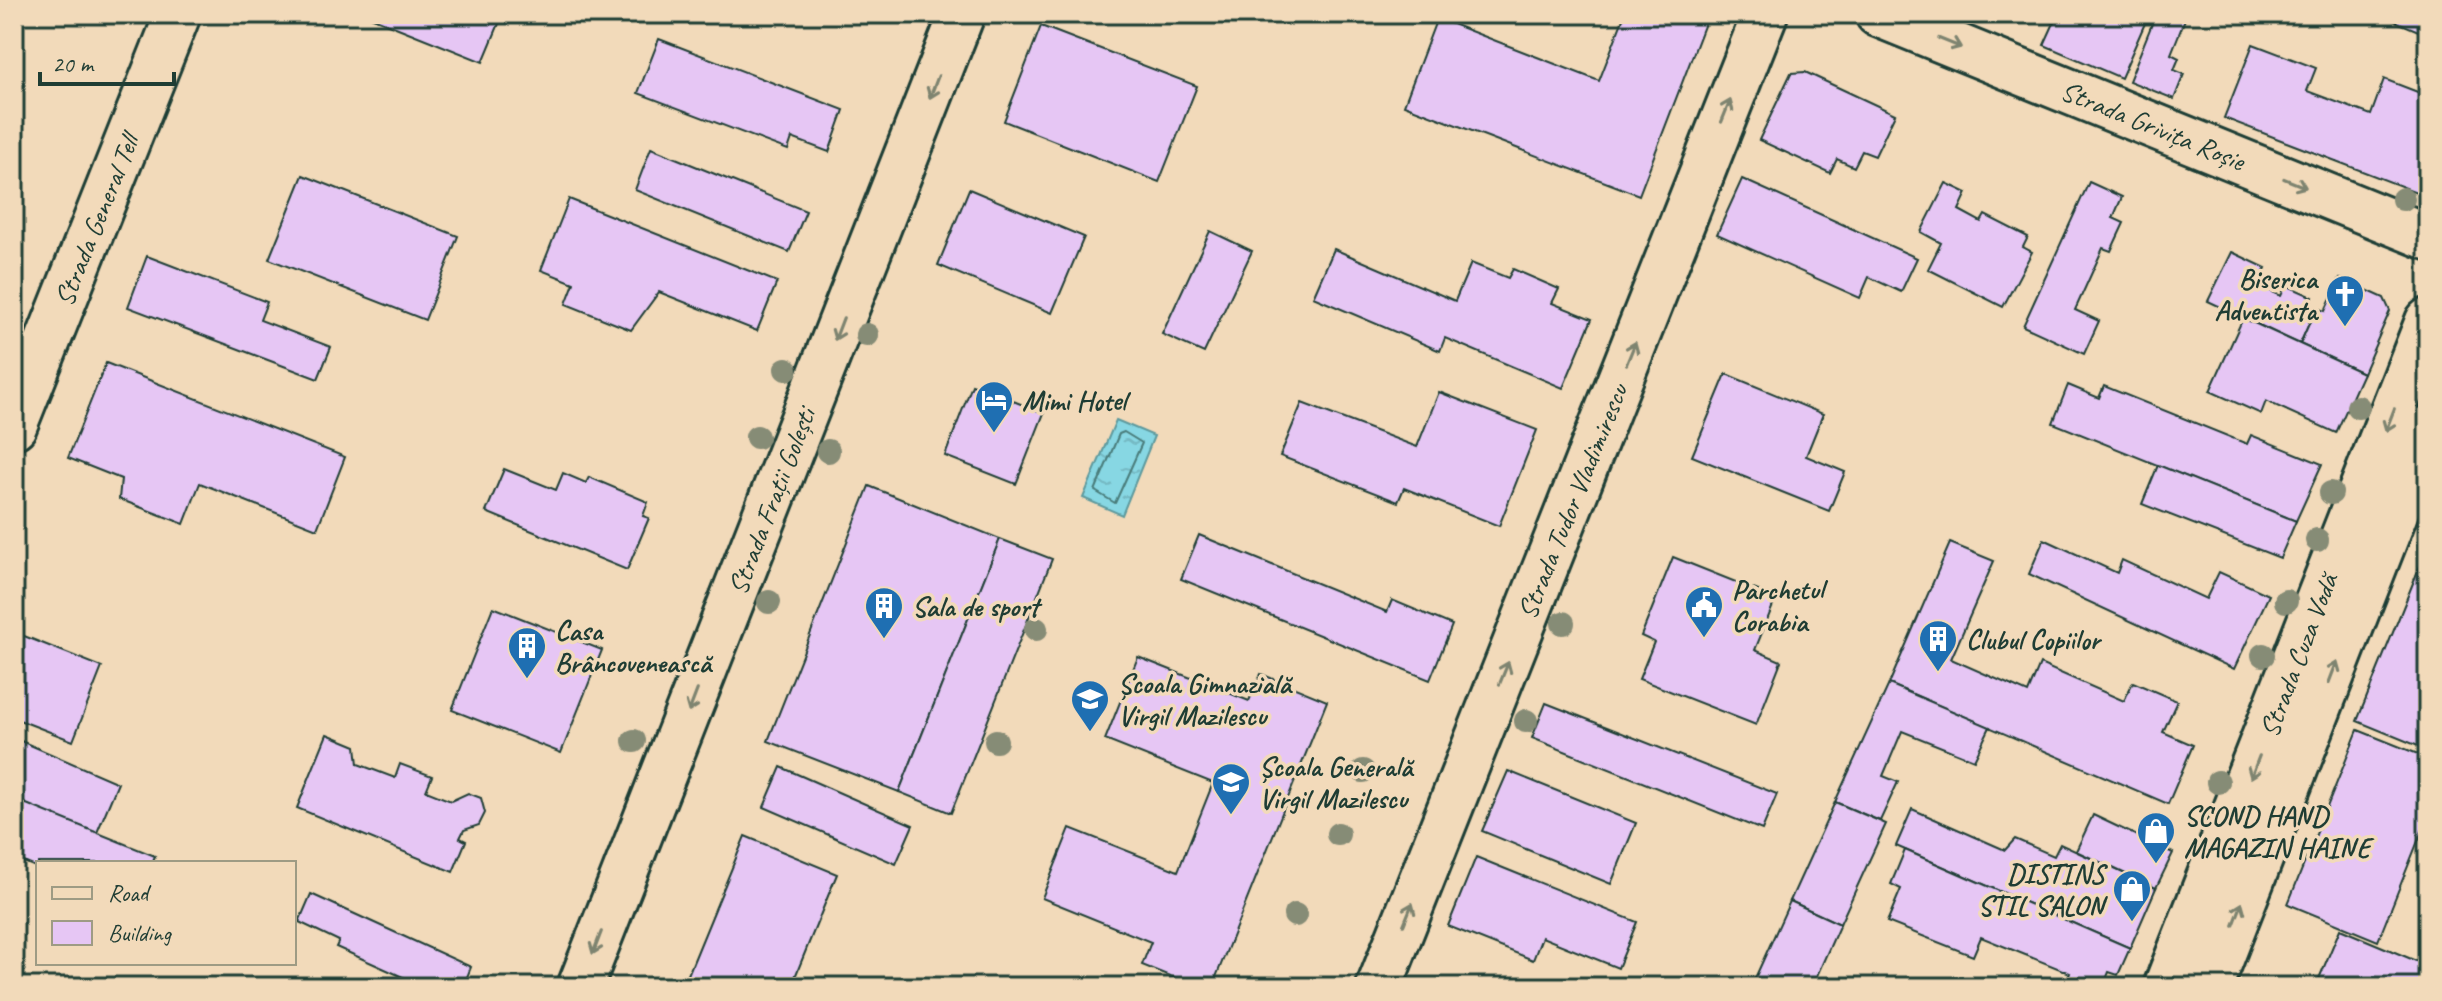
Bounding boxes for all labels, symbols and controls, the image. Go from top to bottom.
scale bar [40,36,174,86]
one-way arrow [1937,37,1962,52]
text: 20 m [52,49,95,79]
street label: Strada Grivița Roșie [2056,73,2252,179]
one-way arrow [926,74,940,99]
one-way arrow [1720,99,1734,124]
street label: Strada General Tell [46,125,149,311]
one-way arrow [2282,177,2307,191]
place label: Biserica Adventista [2214,261,2320,328]
church icon: Biserica Adventista [2324,273,2366,328]
one-way arrow [831,316,845,341]
one-way arrow [1625,341,1639,366]
street label: Strada Tudor Vladimirescu [1509,377,1636,624]
hotel icon: Mimi Hotel [973,379,1015,434]
place label: Mimi Hotel [1022,383,1131,418]
street label: Strada Frații Golești [720,400,824,599]
one-way arrow [2382,407,2396,432]
street label: Strada Cuza Vodă [2251,566,2347,742]
place label: Parchetul Corabia [1732,572,1829,639]
public building icon: Parchetul Corabia [1683,584,1725,639]
building icon: Sala de sport [863,585,905,640]
place label: Sala de sport [912,589,1043,624]
place label: Casa Brâncovenească [555,613,714,680]
building icon: Clubul Copiilor [1917,618,1959,673]
place label: Clubul Copiilor [1966,622,2103,657]
building icon: Casa Brâncovenească [506,625,548,680]
one-way arrow [2327,660,2341,685]
one-way arrow [1498,661,1512,686]
place label: Școala Gimnazială Virgil Mazilescu [1118,666,1294,733]
school or university icon: Școala Gimnazială Virgil Mazilescu [1069,678,1111,733]
one-way arrow [685,688,699,713]
place label: Școala Generală Virgil Mazilescu [1259,749,1415,816]
one-way arrow [2247,754,2261,779]
school or university icon: Școala Generală Virgil Mazilescu [1210,761,1252,816]
place label: SCOND HAND MAGAZIN HAINE [2184,798,2374,865]
shop icon: SCOND HAND MAGAZIN HAINE [2135,810,2177,865]
place label: DISTINS STIL SALON [1978,856,2108,923]
legend [36,861,296,965]
shop icon: DISTINS STIL SALON [2111,868,2153,923]
text: Road [108,878,152,908]
one-way arrow [2232,902,2246,927]
one-way arrow [1402,903,1416,927]
text: Building [108,918,173,948]
one-way arrow [589,930,603,955]

